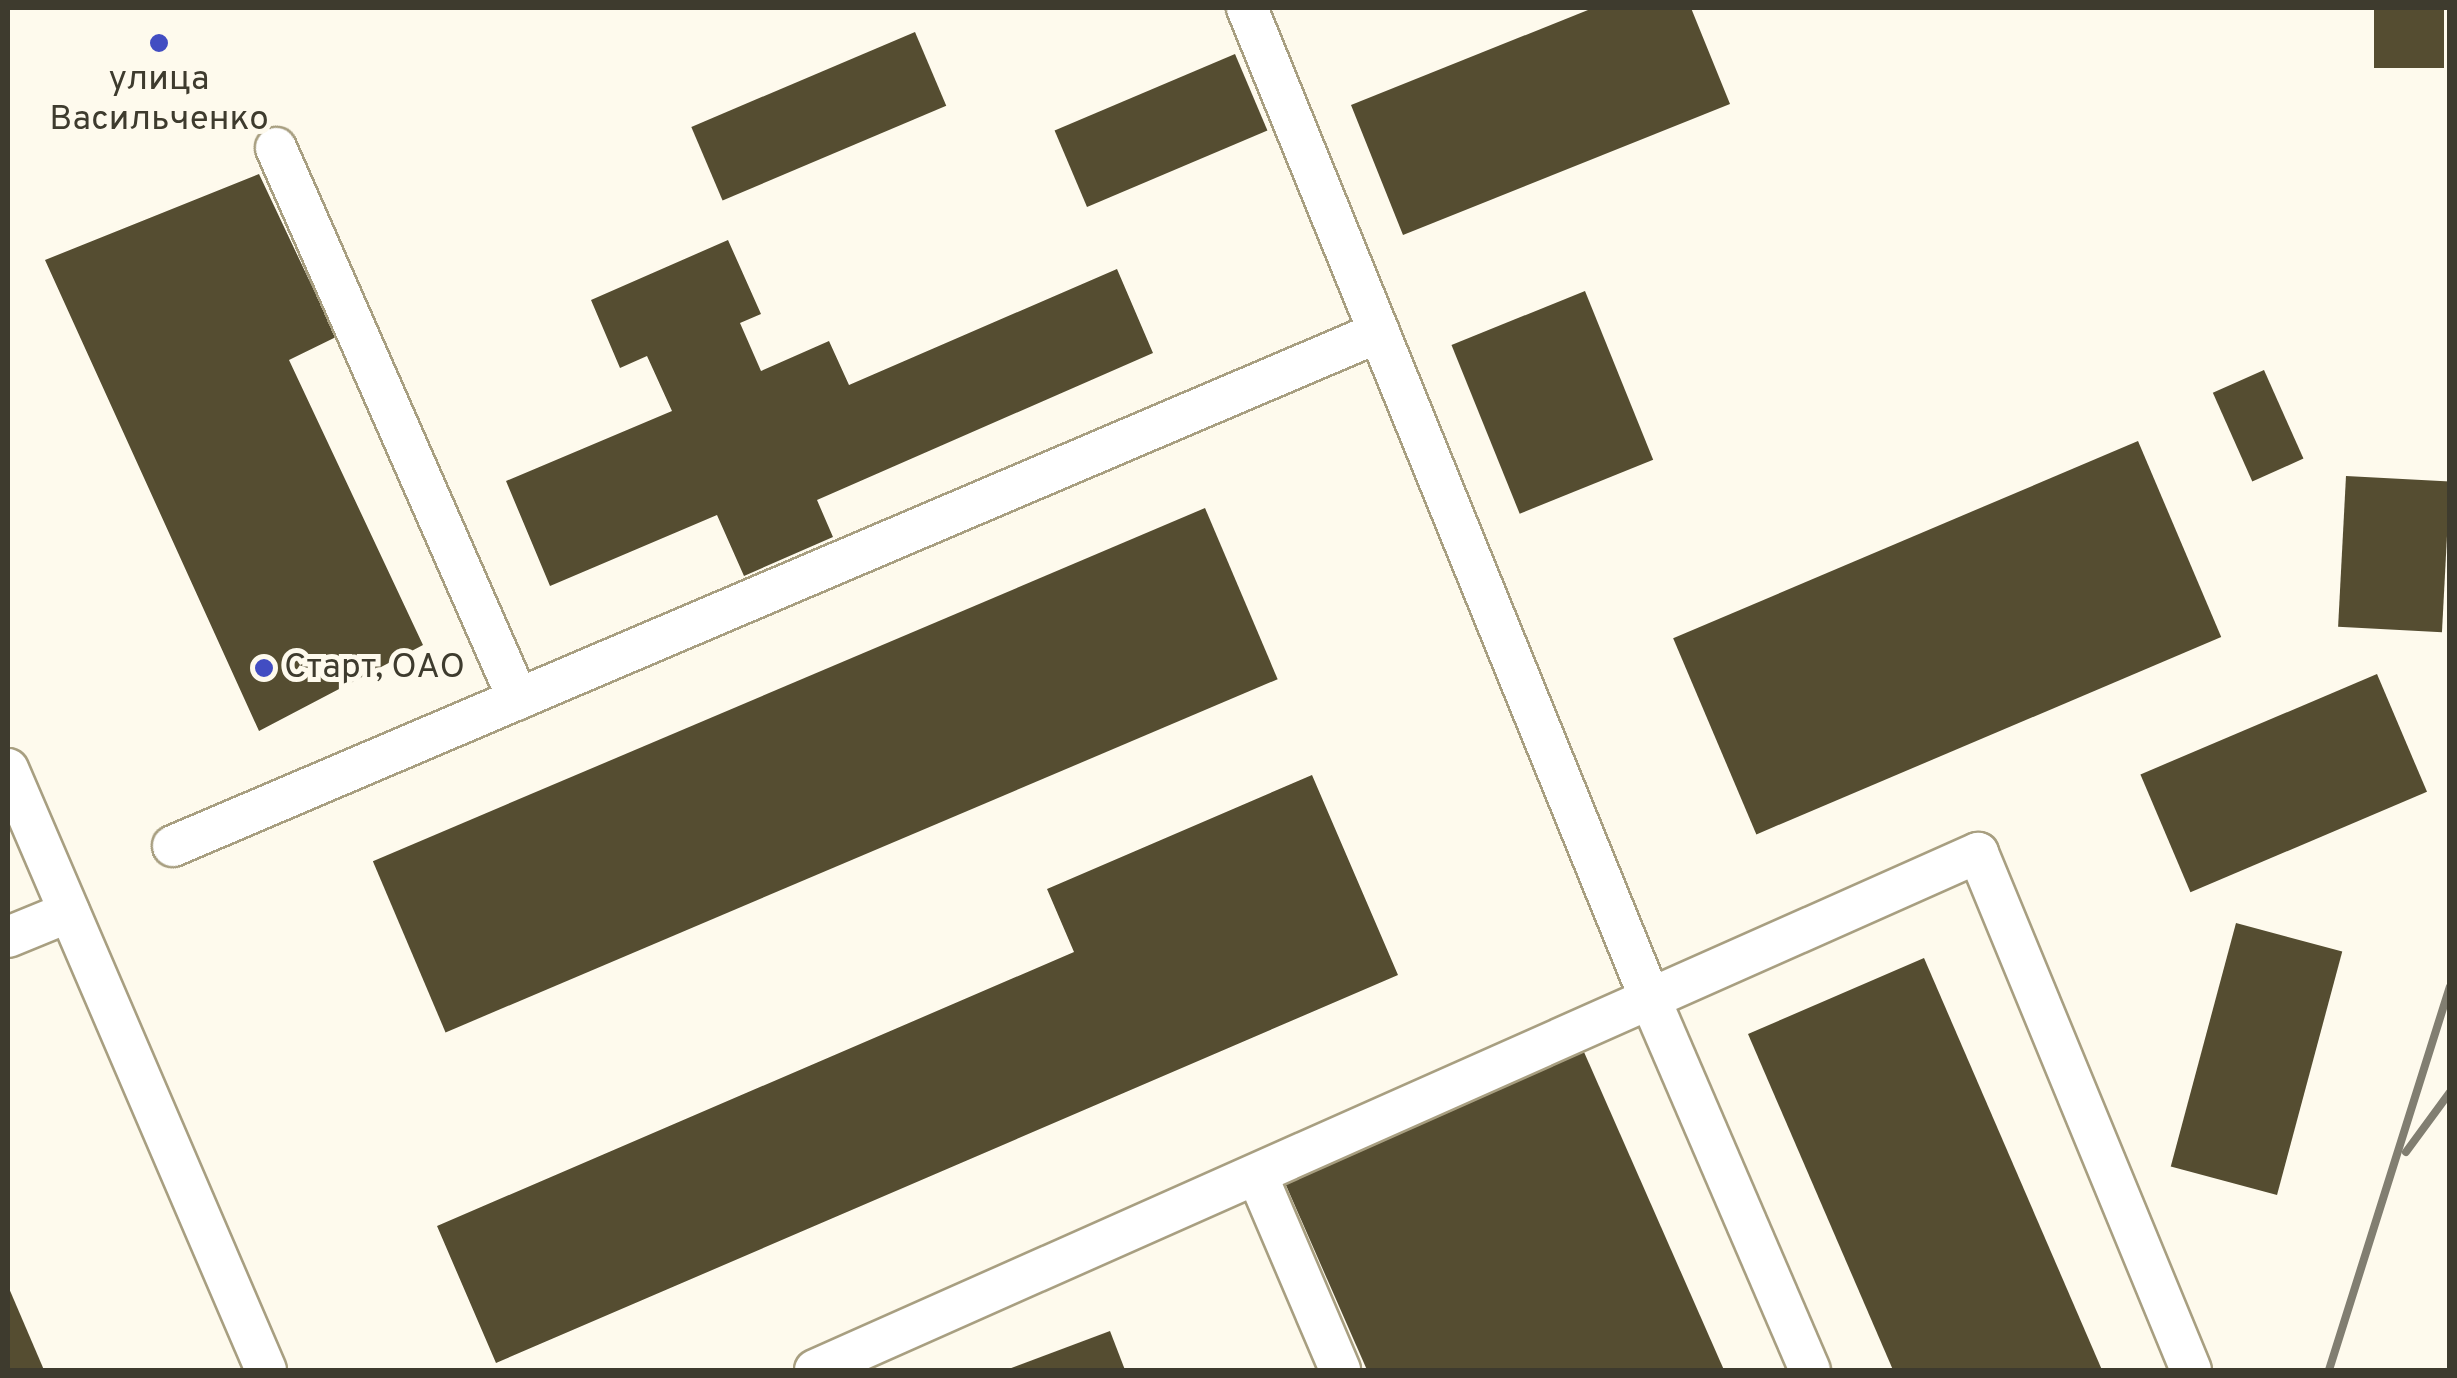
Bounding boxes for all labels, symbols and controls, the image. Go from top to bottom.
marker: улица Васильченко [148,32,170,54]
place label: улица Васильченко [49,59,269,141]
place label: Старт, ОАО [284,647,465,689]
marker: Старт, ОАО [253,657,275,679]

